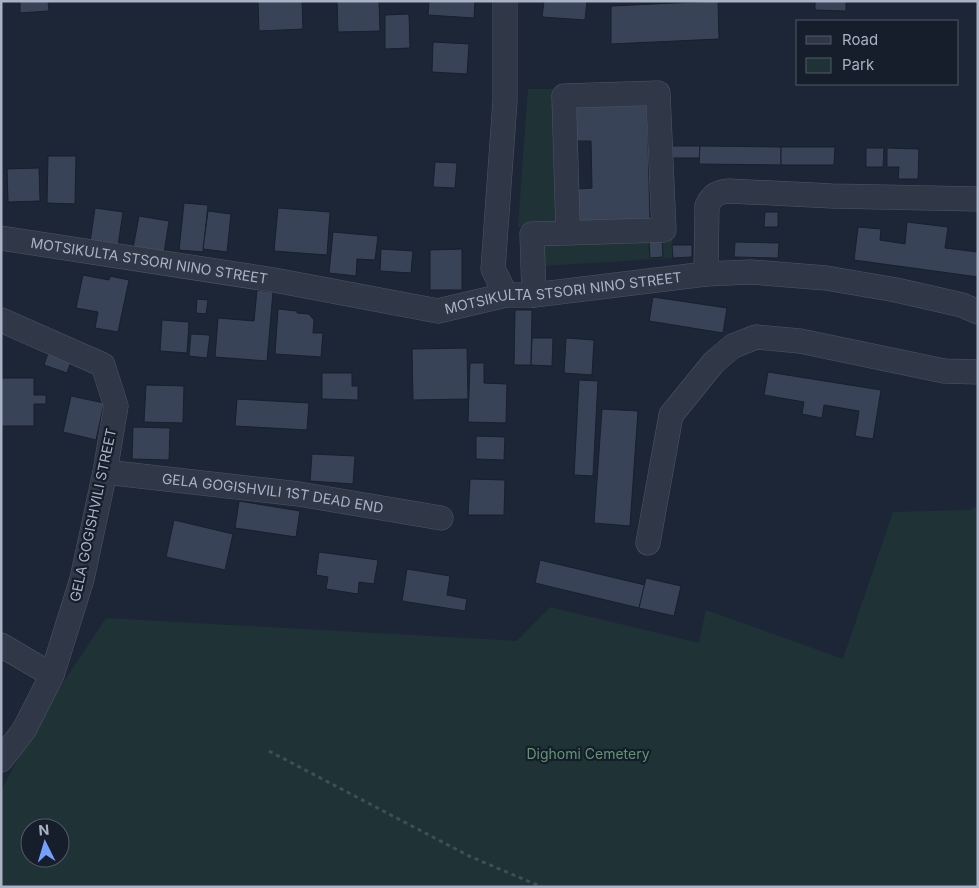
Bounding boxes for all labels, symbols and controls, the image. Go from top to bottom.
legend [796,20,959,85]
text: Road [842,30,878,49]
text: Park [842,55,875,74]
street label: MOTSIKULTA STSORI NINO STREET [30,234,269,287]
street label: MOTSIKULTA STSORI NINO STREET [443,268,683,317]
street label: GELA GOGISHVILI STREET [66,427,119,603]
street label: GELA GOGISHVILI 1ST DEAD END [161,470,385,516]
park label: Dighomi Cemetery [526,745,650,762]
north arrow [20,818,70,868]
text: N [38,821,50,838]

